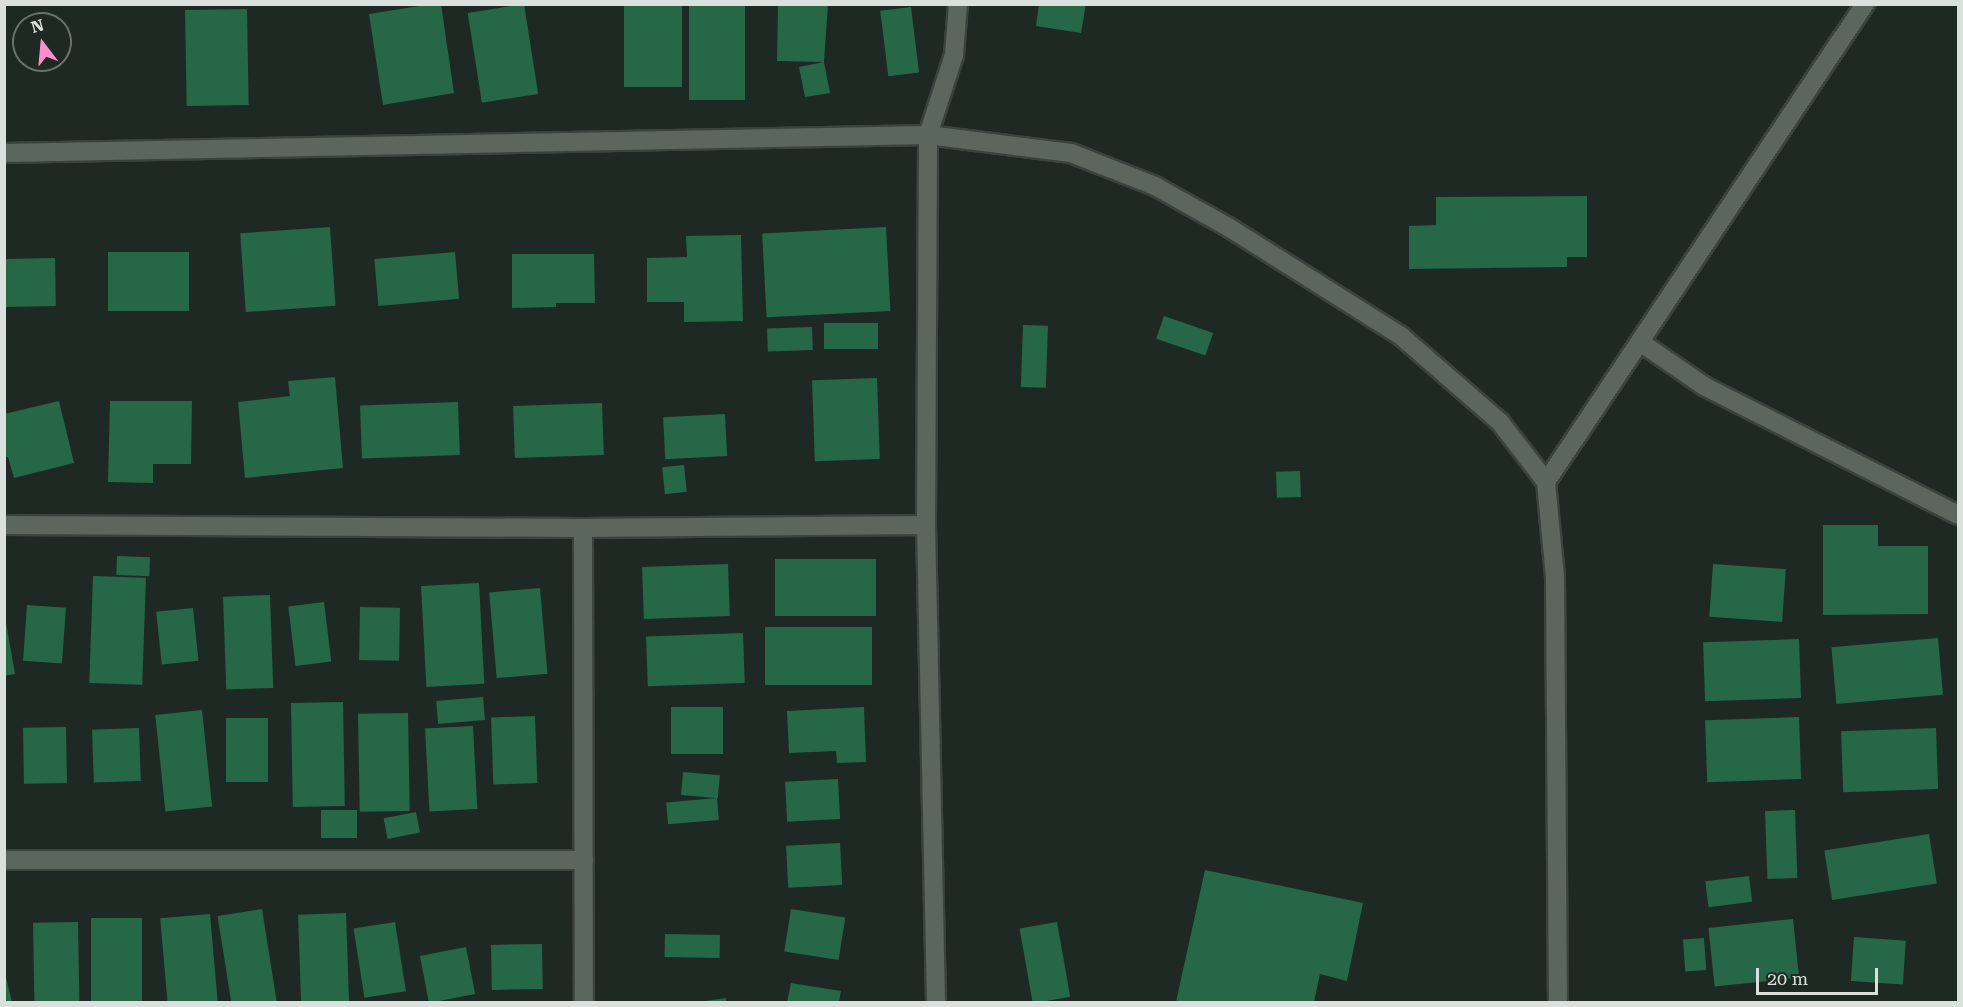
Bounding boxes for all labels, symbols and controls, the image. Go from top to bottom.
north arrow [12,12,72,72]
text: N [29,15,46,37]
scale bar [1759,956,1880,994]
text: 20 m [1767,968,1808,989]

